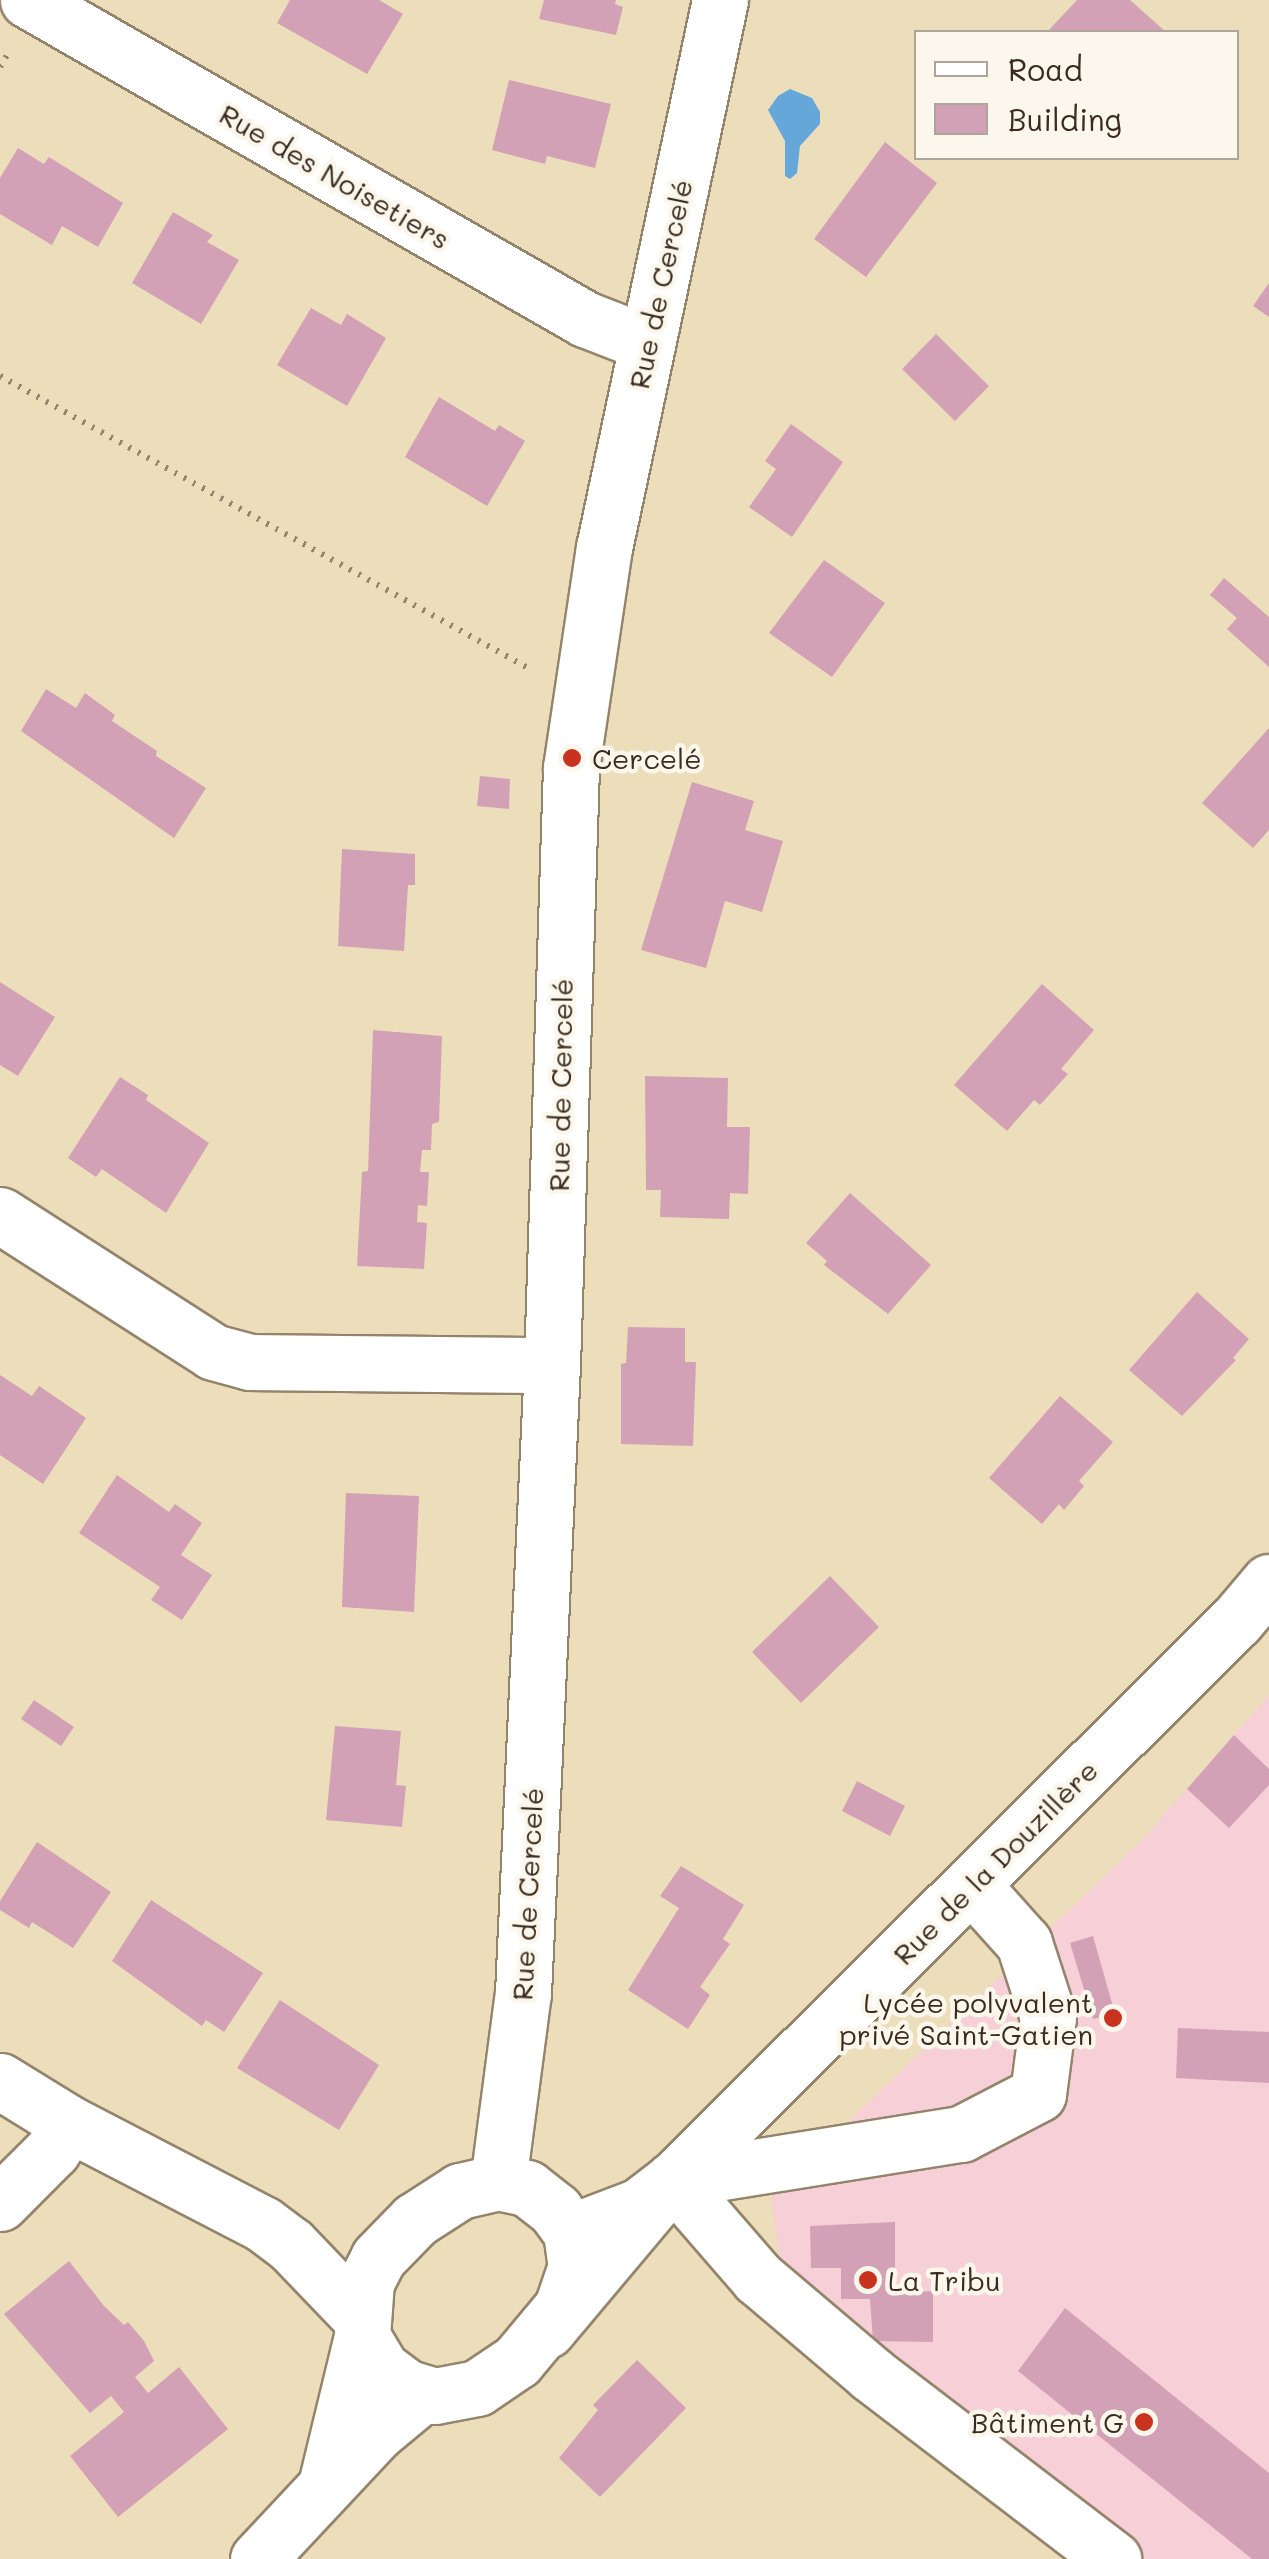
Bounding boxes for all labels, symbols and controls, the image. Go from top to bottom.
legend [914,30,1239,160]
text: Road [1008,49,1083,89]
street label: Rue des Noisetiers [214,96,456,256]
text: Building [1008,99,1122,139]
street label: Rue de Cercelé [621,176,699,392]
place label: Cercelé [592,741,702,775]
marker: Cercelé [561,747,583,769]
street label: Rue de Cercelé [541,978,579,1192]
street label: Rue de la Douzillère [886,1753,1104,1971]
street label: Rue de Cercelé [505,1787,549,2001]
place label: Lycée polyvalent privé Saint-Gatien [839,1985,1093,2051]
marker: Lycée polyvalent privé Saint-Gatien [1102,2007,1124,2029]
place label: La Tribu [888,2263,1001,2297]
marker: La Tribu [857,2269,879,2291]
place label: Bâtiment G [971,2405,1124,2439]
marker: Bâtiment G [1133,2411,1155,2433]

